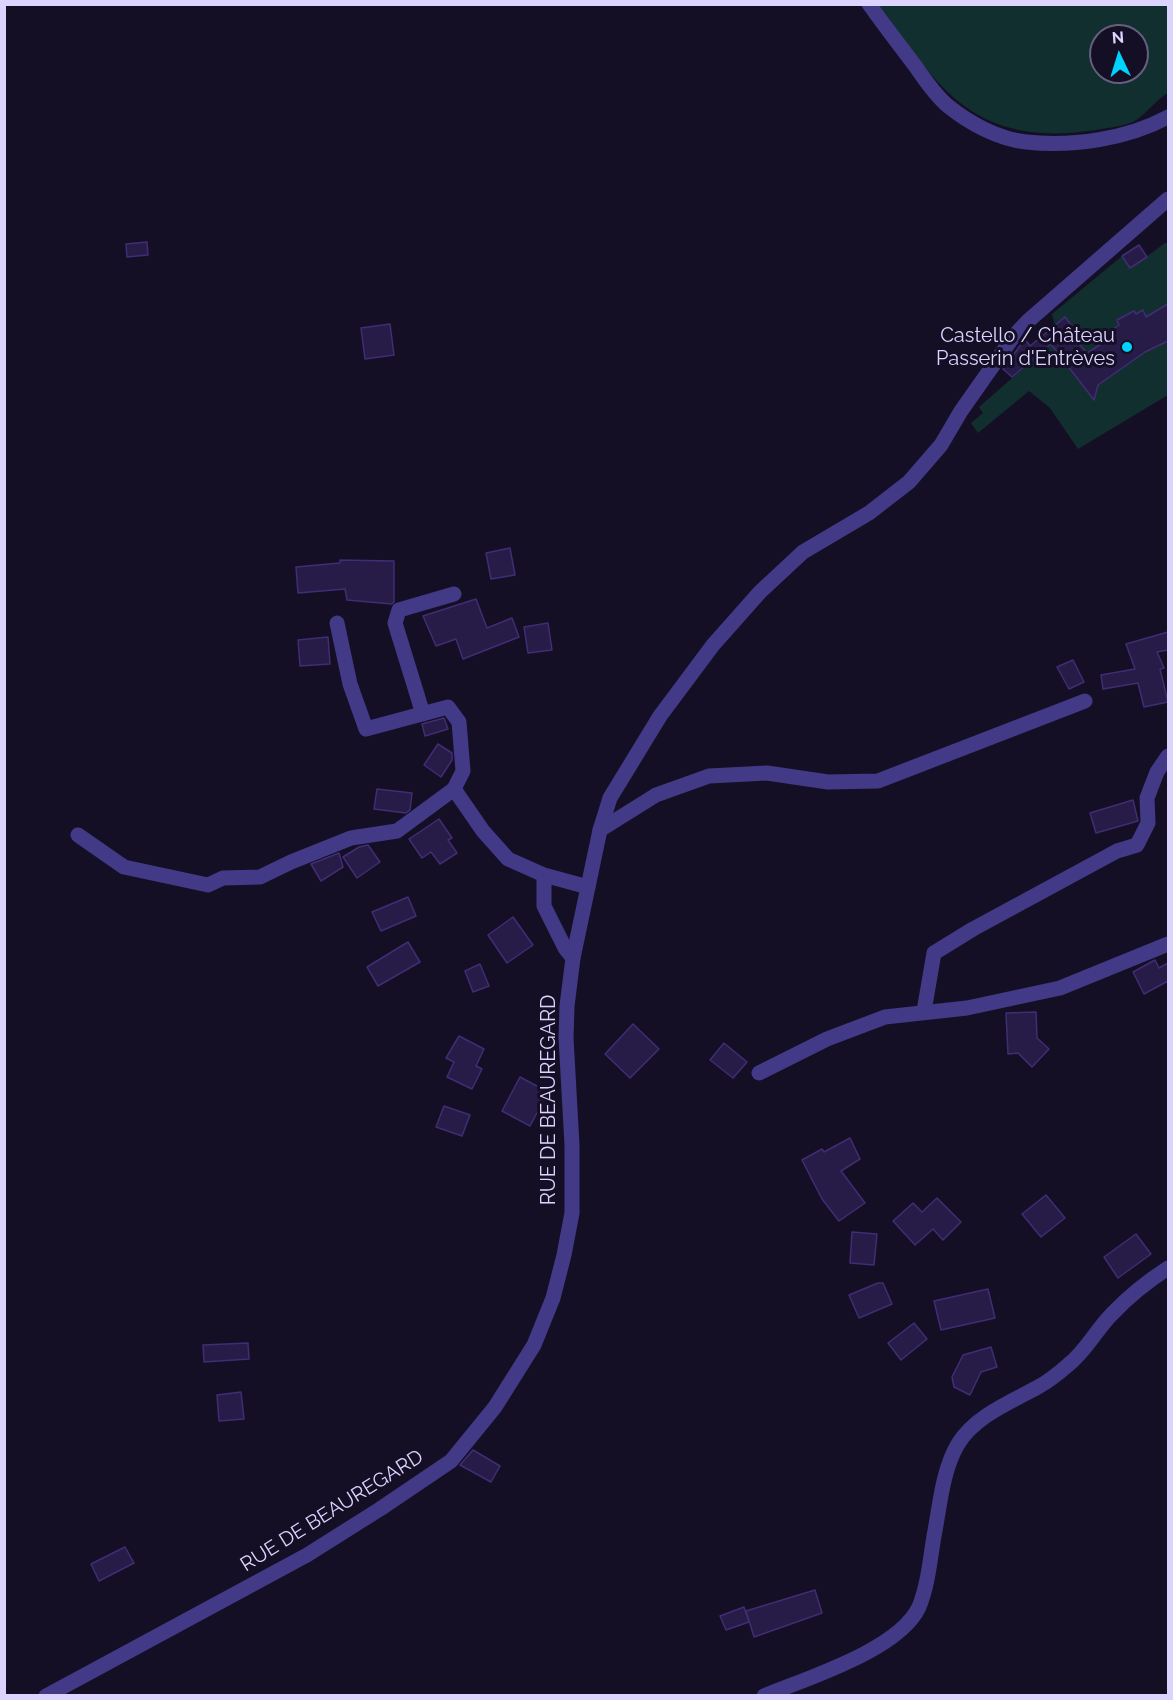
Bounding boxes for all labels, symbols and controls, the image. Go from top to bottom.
north arrow [1089,24,1149,84]
text: N [1111,28,1125,47]
place label: Castello / Château Passerin d'Entrèves [936,324,1115,371]
marker: Castello / Château Passerin d'Entrèves [1120,340,1134,354]
street label: RUE DE BEAUREGARD [537,995,561,1205]
street label: RUE DE BEAUREGARD [236,1445,428,1577]

